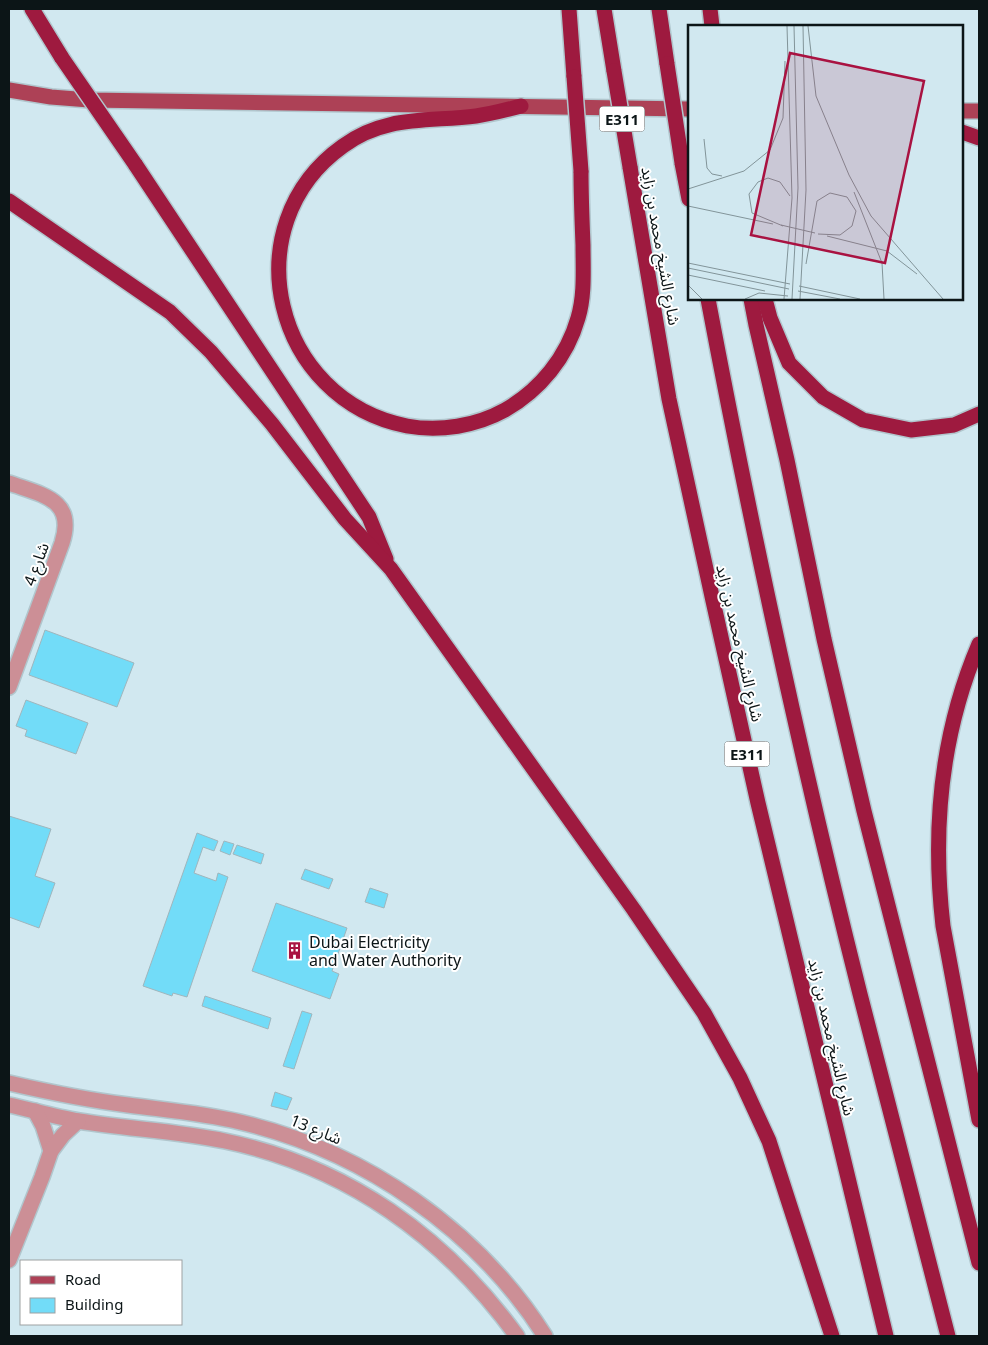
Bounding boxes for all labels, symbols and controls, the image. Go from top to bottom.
inset map [688,25,963,300]
road number: E311 [600,106,644,132]
street label: شارع الشيخ محمد بن زايد [634,165,686,327]
street label: شارع 4 [18,539,56,589]
street label: شارع الشيخ محمد بن زايد [709,562,769,724]
road number: E311 [724,742,770,766]
place label: Dubai Electricity and Water Authority [309,931,462,971]
building icon: Dubai Electricity and Water Authority [285,941,305,961]
street label: شارع الشيخ محمد بن زايد [801,956,861,1118]
street label: شارع 13 [286,1109,345,1151]
legend [20,1260,182,1325]
text: Road [65,1269,101,1289]
text: Building [65,1294,123,1314]

